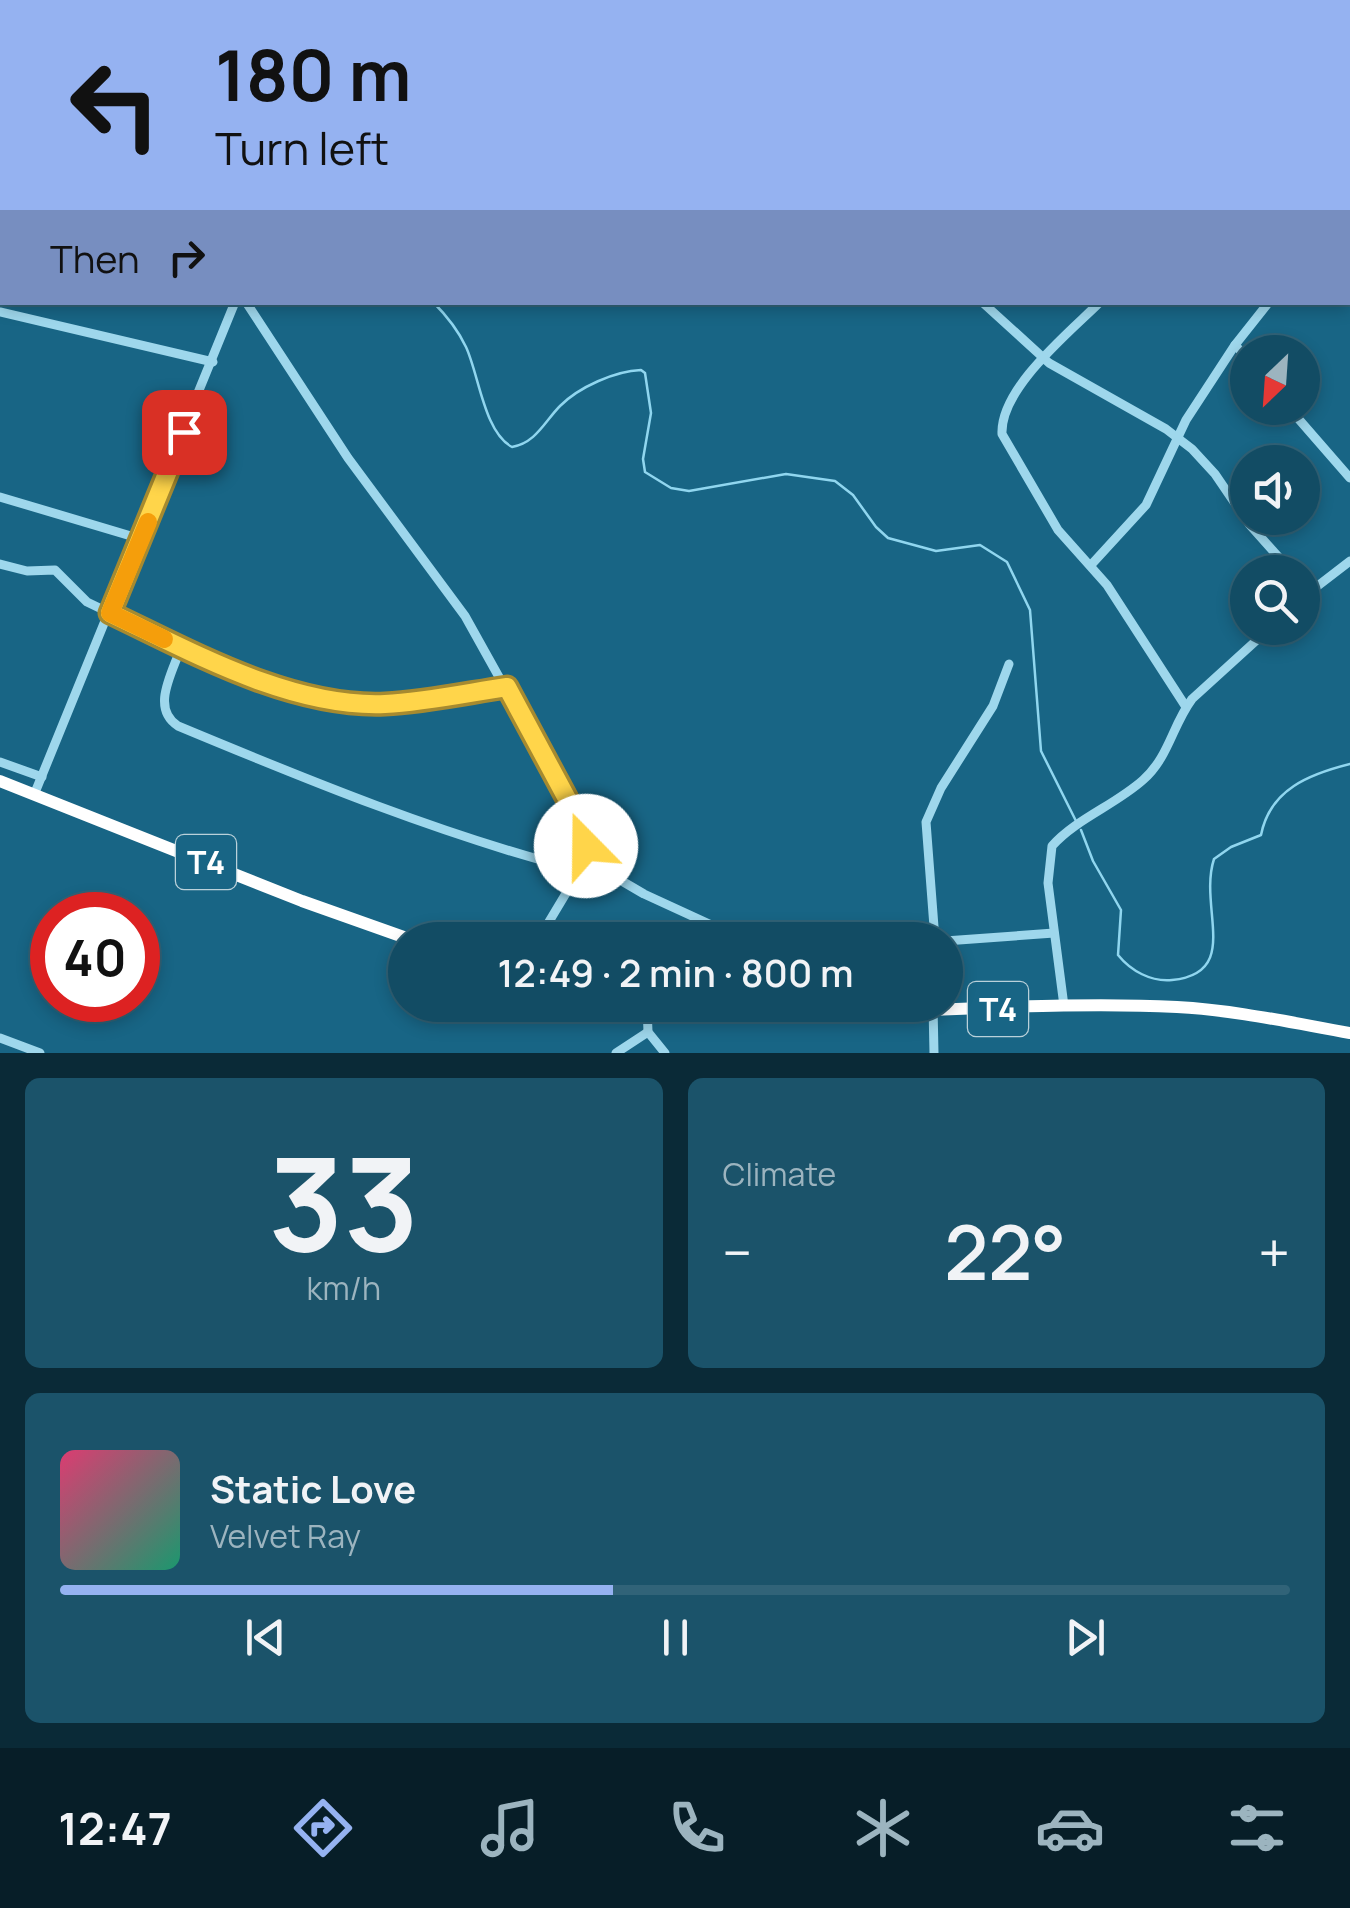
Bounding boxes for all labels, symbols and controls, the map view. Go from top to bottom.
text: 180 m [215,26,412,122]
icon: left [50,40,180,170]
text: Turn left [215,117,389,179]
icon: right [159,230,214,285]
text: Then [50,232,139,284]
north arrow [1230,335,1320,425]
map controls [1230,335,1320,645]
pin [142,390,227,475]
icon: arrive [157,405,212,460]
button: sound [1230,445,1320,535]
button: search [1230,555,1320,645]
position arrow [534,794,638,898]
road number: T4 [176,835,236,889]
speed limit sign: 40 [30,892,160,1022]
text: 12:49 · 2 min · 800 m [498,946,853,998]
road number: T4 [968,982,1028,1036]
text: 33 [268,1112,419,1290]
text: Climate [723,1152,836,1196]
text: 22° [944,1200,1066,1303]
text: − [723,1214,752,1290]
text: + [1258,1214,1290,1290]
text: km/h [307,1266,381,1310]
text: Static Love [210,1462,416,1514]
text: Velvet Ray [210,1514,361,1558]
icon: previous [238,1610,293,1665]
icon: pause [648,1610,703,1665]
icon: next [1058,1610,1113,1665]
icon: directions [288,1793,358,1863]
icon: music [475,1793,545,1863]
icon: phone [662,1793,732,1863]
icon: climate [848,1793,918,1863]
icon: car [1035,1793,1105,1863]
icon: filters [1222,1793,1292,1863]
text: 12:47 [58,1797,172,1859]

